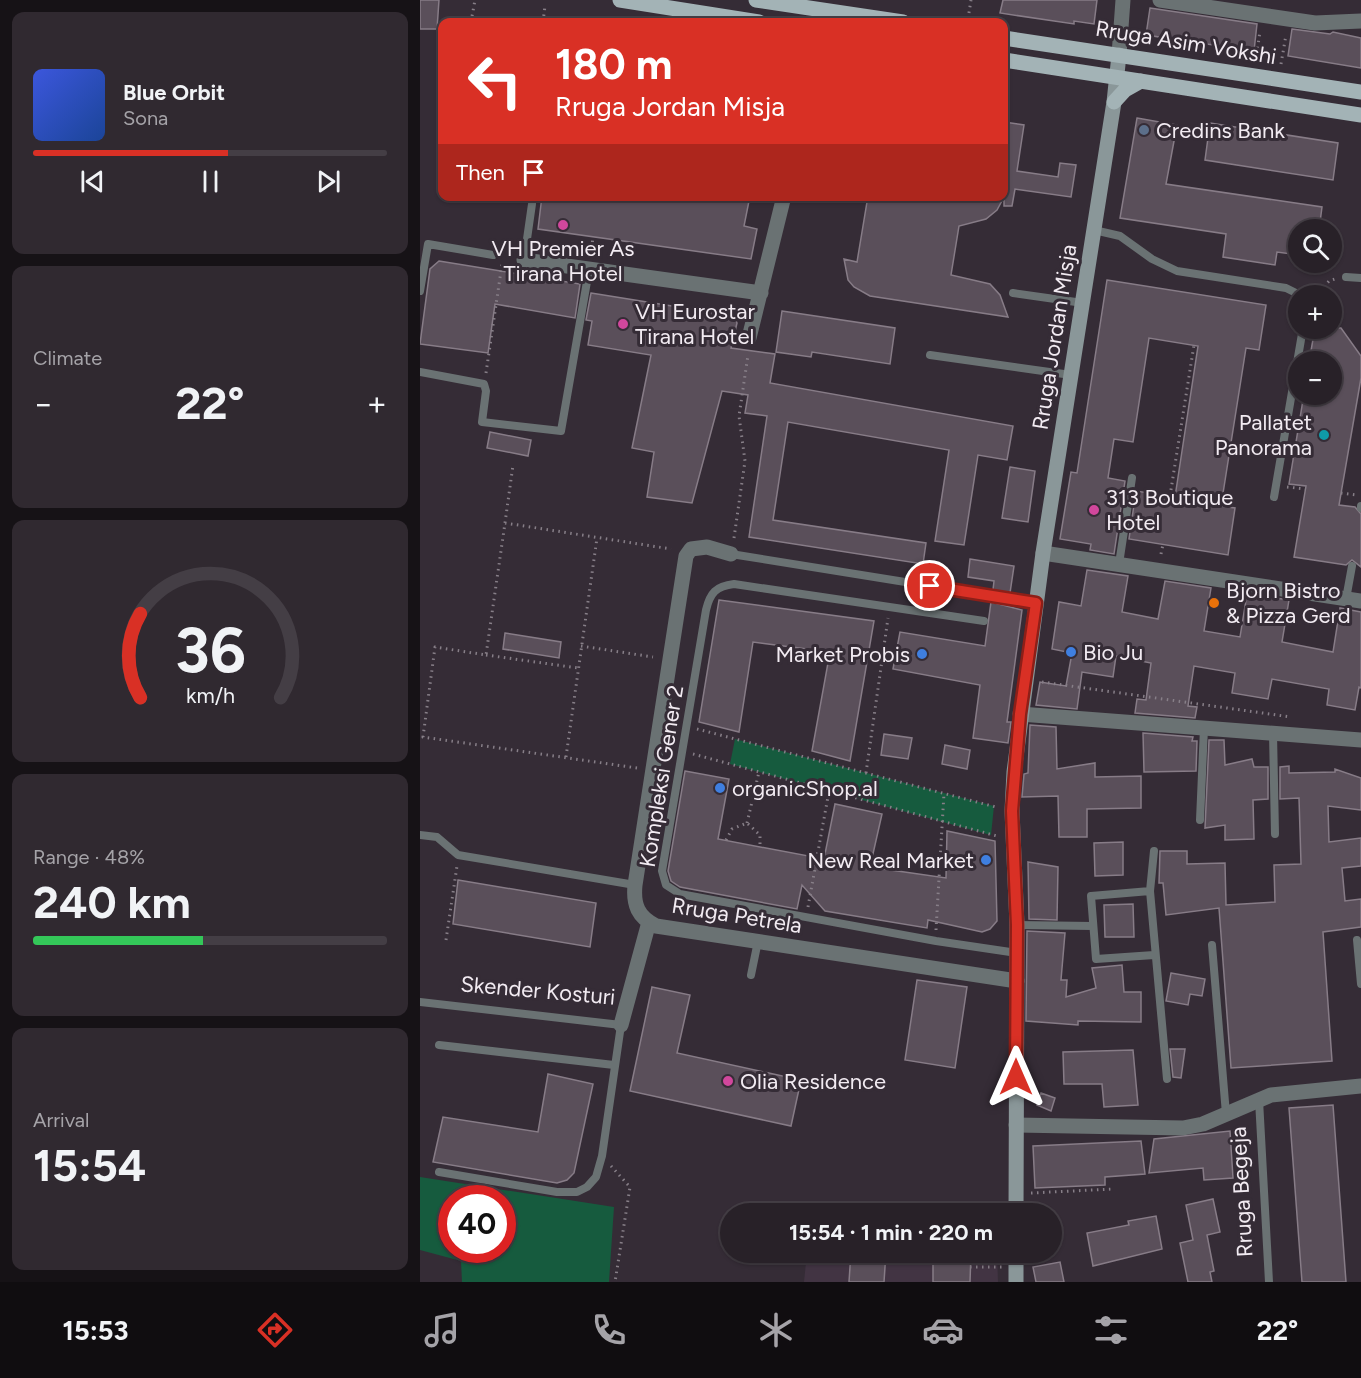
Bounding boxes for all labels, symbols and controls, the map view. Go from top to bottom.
street label: Rruga Asim Vokshi [1093,15,1278,70]
text: 180 m [555,39,672,90]
icon: left [456,42,534,120]
text: Blue Orbit [123,79,225,106]
text: Rruga Jordan Misja [555,90,785,123]
text: Sona [123,106,168,130]
place label: Credins Bank [1156,117,1285,144]
marker: Credins Bank [1137,123,1151,137]
icon: arrive [517,156,550,189]
text: Then [456,159,505,186]
icon: previous [76,165,109,198]
icon: pause [194,165,227,198]
icon: next [312,165,345,198]
marker: VH Premier As Tirana Hotel [556,218,570,232]
map controls [1288,219,1342,405]
button: search [1288,219,1342,273]
place label: VH Premier As Tirana Hotel [491,235,635,287]
street label: Rruga Jordan Misja [1026,242,1082,432]
button: + [1288,285,1342,339]
place label: VH Eurostar Tirana Hotel [635,298,755,350]
marker: VH Eurostar Tirana Hotel [616,317,630,331]
text: Climate [33,346,102,370]
button: − [1288,351,1342,405]
text: 22° [175,376,245,430]
text: − [33,384,54,423]
text: + [366,384,387,423]
place label: Pallatet Panorama [1215,409,1312,461]
marker: Pallatet Panorama [1317,428,1331,442]
place label: 313 Boutique Hotel [1106,484,1233,536]
marker: 313 Boutique Hotel [1087,503,1101,517]
pin [904,560,955,611]
icon: arrive [913,569,946,602]
place label: Bjorn Bistro & Pizza Gerd [1226,577,1351,629]
marker: Bjorn Bistro & Pizza Gerd [1207,596,1221,610]
text: 36 [175,613,245,688]
place label: Bio Ju [1083,639,1143,666]
place label: Market Probis [775,641,910,668]
marker: Bio Ju [1064,645,1078,659]
marker: Market Probis [915,647,929,661]
text: km/h [186,683,234,708]
street label: Kompleksi Gener 2 [634,683,689,869]
place label: organicShop.al [732,775,878,802]
marker: organicShop.al [713,781,727,795]
text: Range · 48% [33,845,145,869]
place label: New Real Market [807,847,974,874]
marker: New Real Market [979,853,993,867]
text: 240 km [33,875,191,929]
street label: Rruga Petrela [670,892,804,939]
street label: Skender Kosturi [459,970,617,1011]
position arrow [984,1045,1048,1109]
place label: Olia Residence [740,1068,886,1095]
marker: Olia Residence [721,1074,735,1088]
text: Arrival [33,1108,89,1132]
street label: Rruga Begeja [1225,1126,1258,1258]
text: 15:54 [33,1138,146,1192]
speed limit sign: 40 [438,1185,516,1263]
text: 15:54 · 1 min · 220 m [789,1219,993,1246]
icon: directions [254,1309,296,1351]
icon: music [421,1309,463,1351]
icon: phone [588,1309,630,1351]
icon: climate [755,1309,797,1351]
icon: car [922,1309,964,1351]
icon: filters [1090,1309,1132,1351]
text: 15:53 [63,1314,129,1347]
text: 22° [1257,1314,1298,1347]

